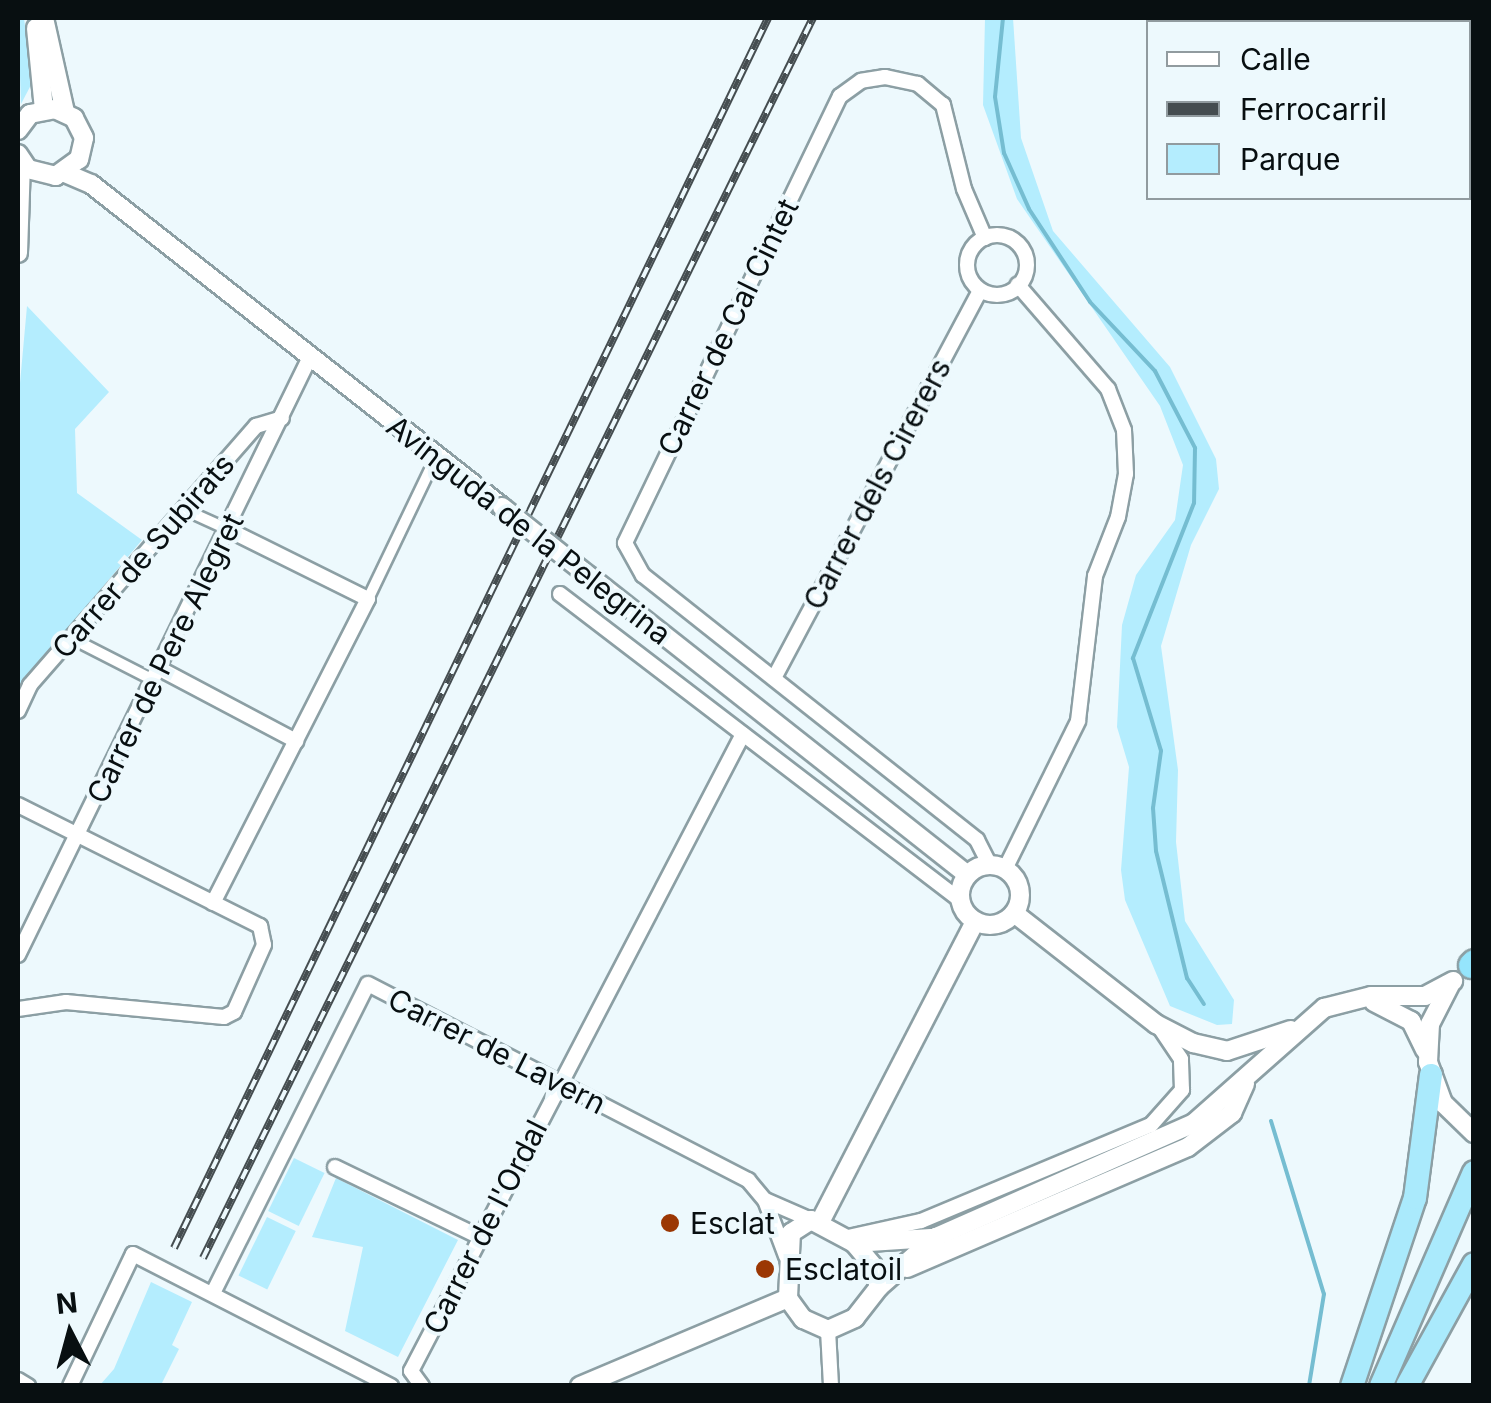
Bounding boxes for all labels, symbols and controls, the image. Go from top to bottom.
legend [1146,20,1471,200]
text: Calle [1240,41,1311,77]
text: Ferrocarril [1240,91,1387,127]
text: Parque [1240,141,1340,177]
street label: Carrer de Cal Cintet [650,193,806,461]
street label: Carrer dels Cirerers [796,352,958,616]
street label: Avinguda de la Pelegrina [380,408,678,652]
street label: Carrer de Subirats [44,446,242,666]
street label: Carrer de Pere Alegret [79,507,251,809]
street label: Carrer de Lavern [382,981,612,1121]
street label: Carrer de l'Ordal [416,1114,554,1340]
place label: Esclat [690,1205,775,1241]
marker: Esclat [659,1212,681,1234]
place label: Esclatoil [785,1251,902,1287]
marker: Esclatoil [754,1258,776,1280]
north arrow [20,1283,120,1383]
text: N [54,1285,79,1321]

